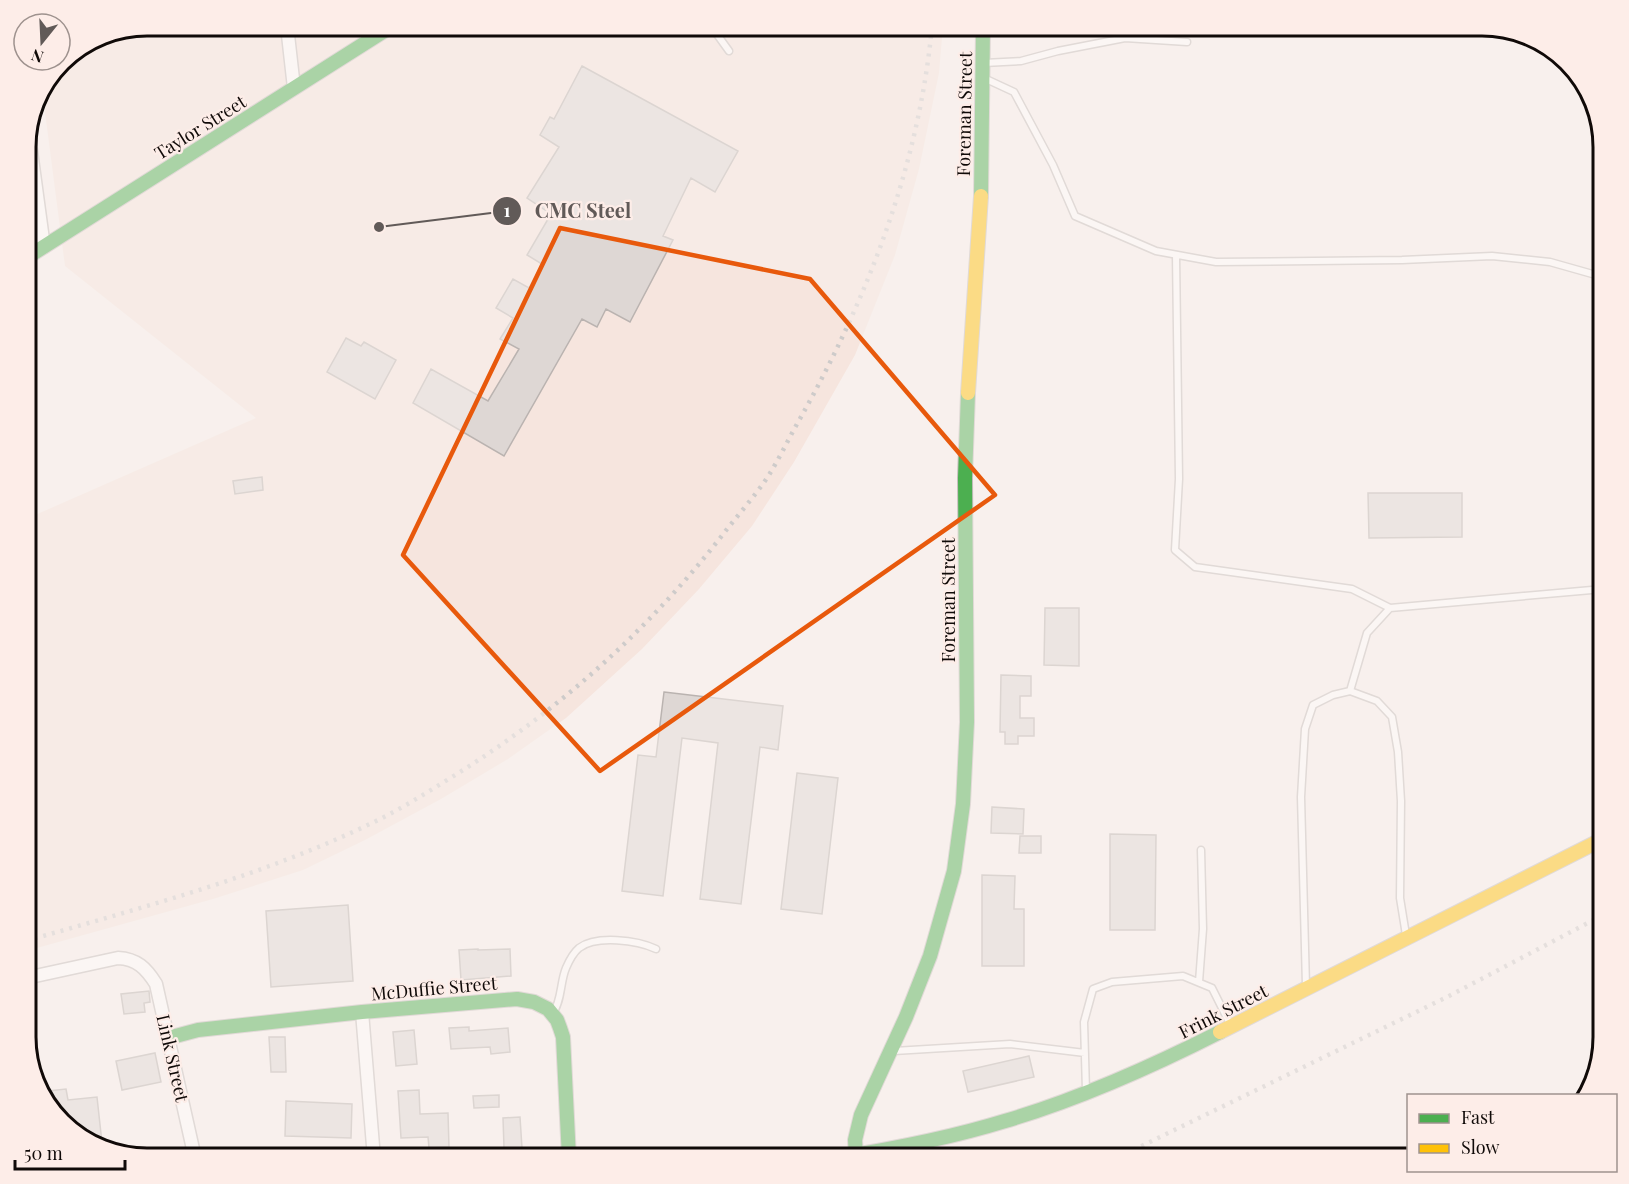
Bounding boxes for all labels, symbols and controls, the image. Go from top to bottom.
north arrow [12,12,72,72]
text: N [28,45,46,69]
street label: Foreman Street [951,51,977,177]
street label: Taylor Street [150,89,251,165]
callout: CMC Steel [492,192,643,230]
text: CMC Steel [535,196,631,223]
text: 1 [504,198,511,222]
street label: Foreman Street [936,537,960,662]
street label: McDuffie Street [370,970,499,1005]
street label: Frink Street [1174,978,1272,1044]
street label: Link Street [151,1012,195,1105]
legend [1407,1094,1617,1172]
text: Fast [1461,1105,1495,1129]
scale bar [15,1133,124,1171]
text: Slow [1461,1135,1499,1159]
text: 50 m [24,1141,63,1165]

